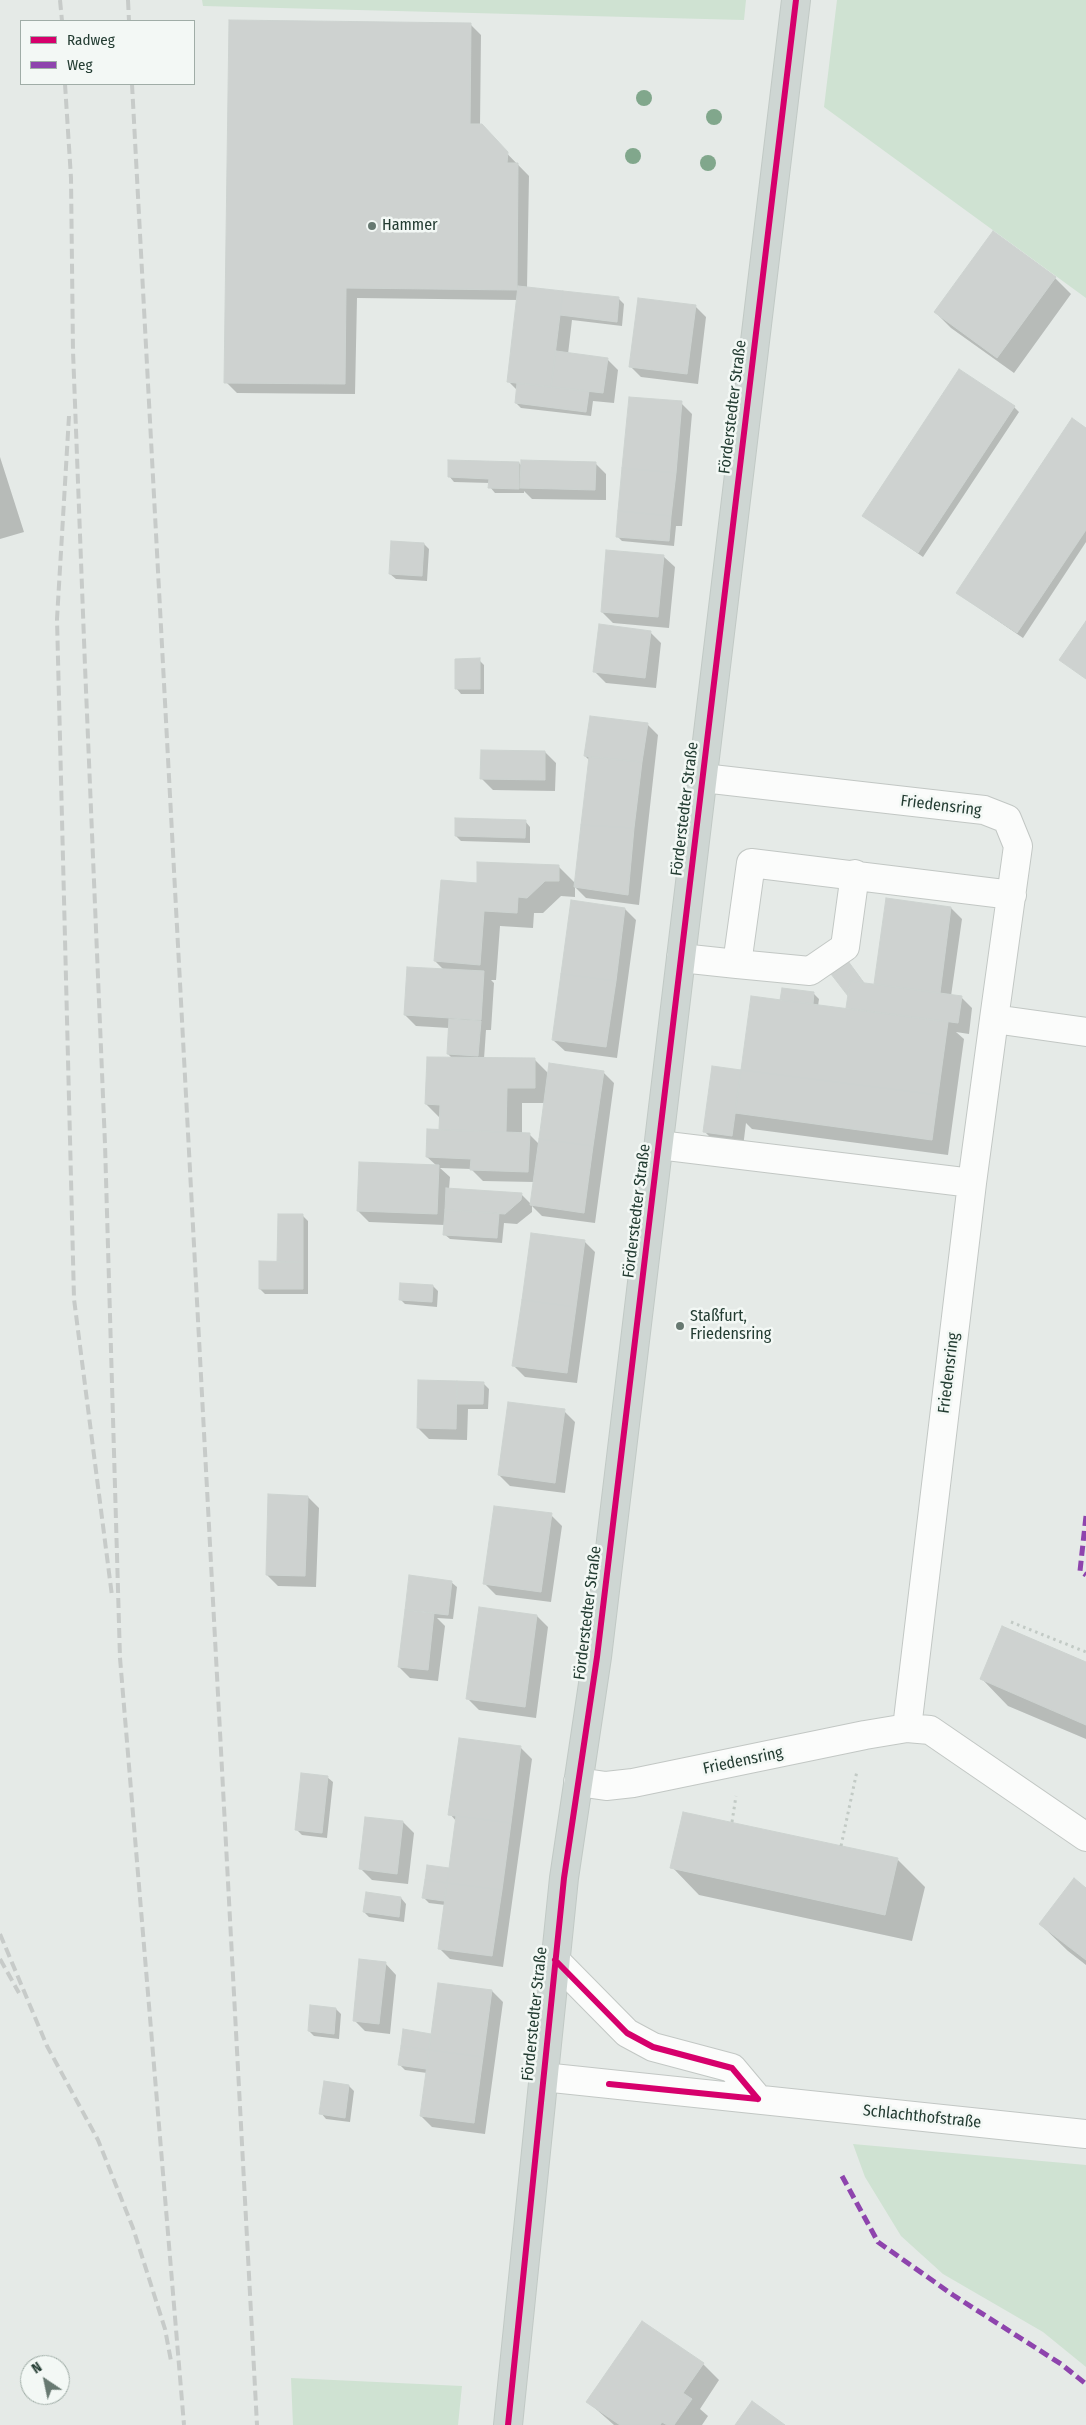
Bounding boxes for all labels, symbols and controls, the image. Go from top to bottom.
legend [20,20,195,85]
text: Radweg [67,31,115,49]
text: Weg [67,56,93,74]
place label: Hammer [382,216,438,236]
marker: Hammer [366,220,378,232]
street label: Förderstedter Straße [715,339,751,475]
street label: Förderstedter Straße [667,741,703,877]
street label: Friedensring [899,792,983,820]
street label: Förderstedter Straße [619,1143,655,1279]
place label: Staßfurt, Friedensring [690,1307,771,1345]
marker: Staßfurt, Friedensring [674,1320,686,1332]
street label: Friedensring [935,1331,963,1415]
street label: Förderstedter Straße [570,1545,606,1681]
street label: Friedensring [701,1743,785,1779]
street label: Förderstedter Straße [518,1946,552,2082]
street label: Schlachthofstraße [862,2101,982,2133]
north arrow [20,2355,70,2405]
text: N [29,2359,45,2377]

